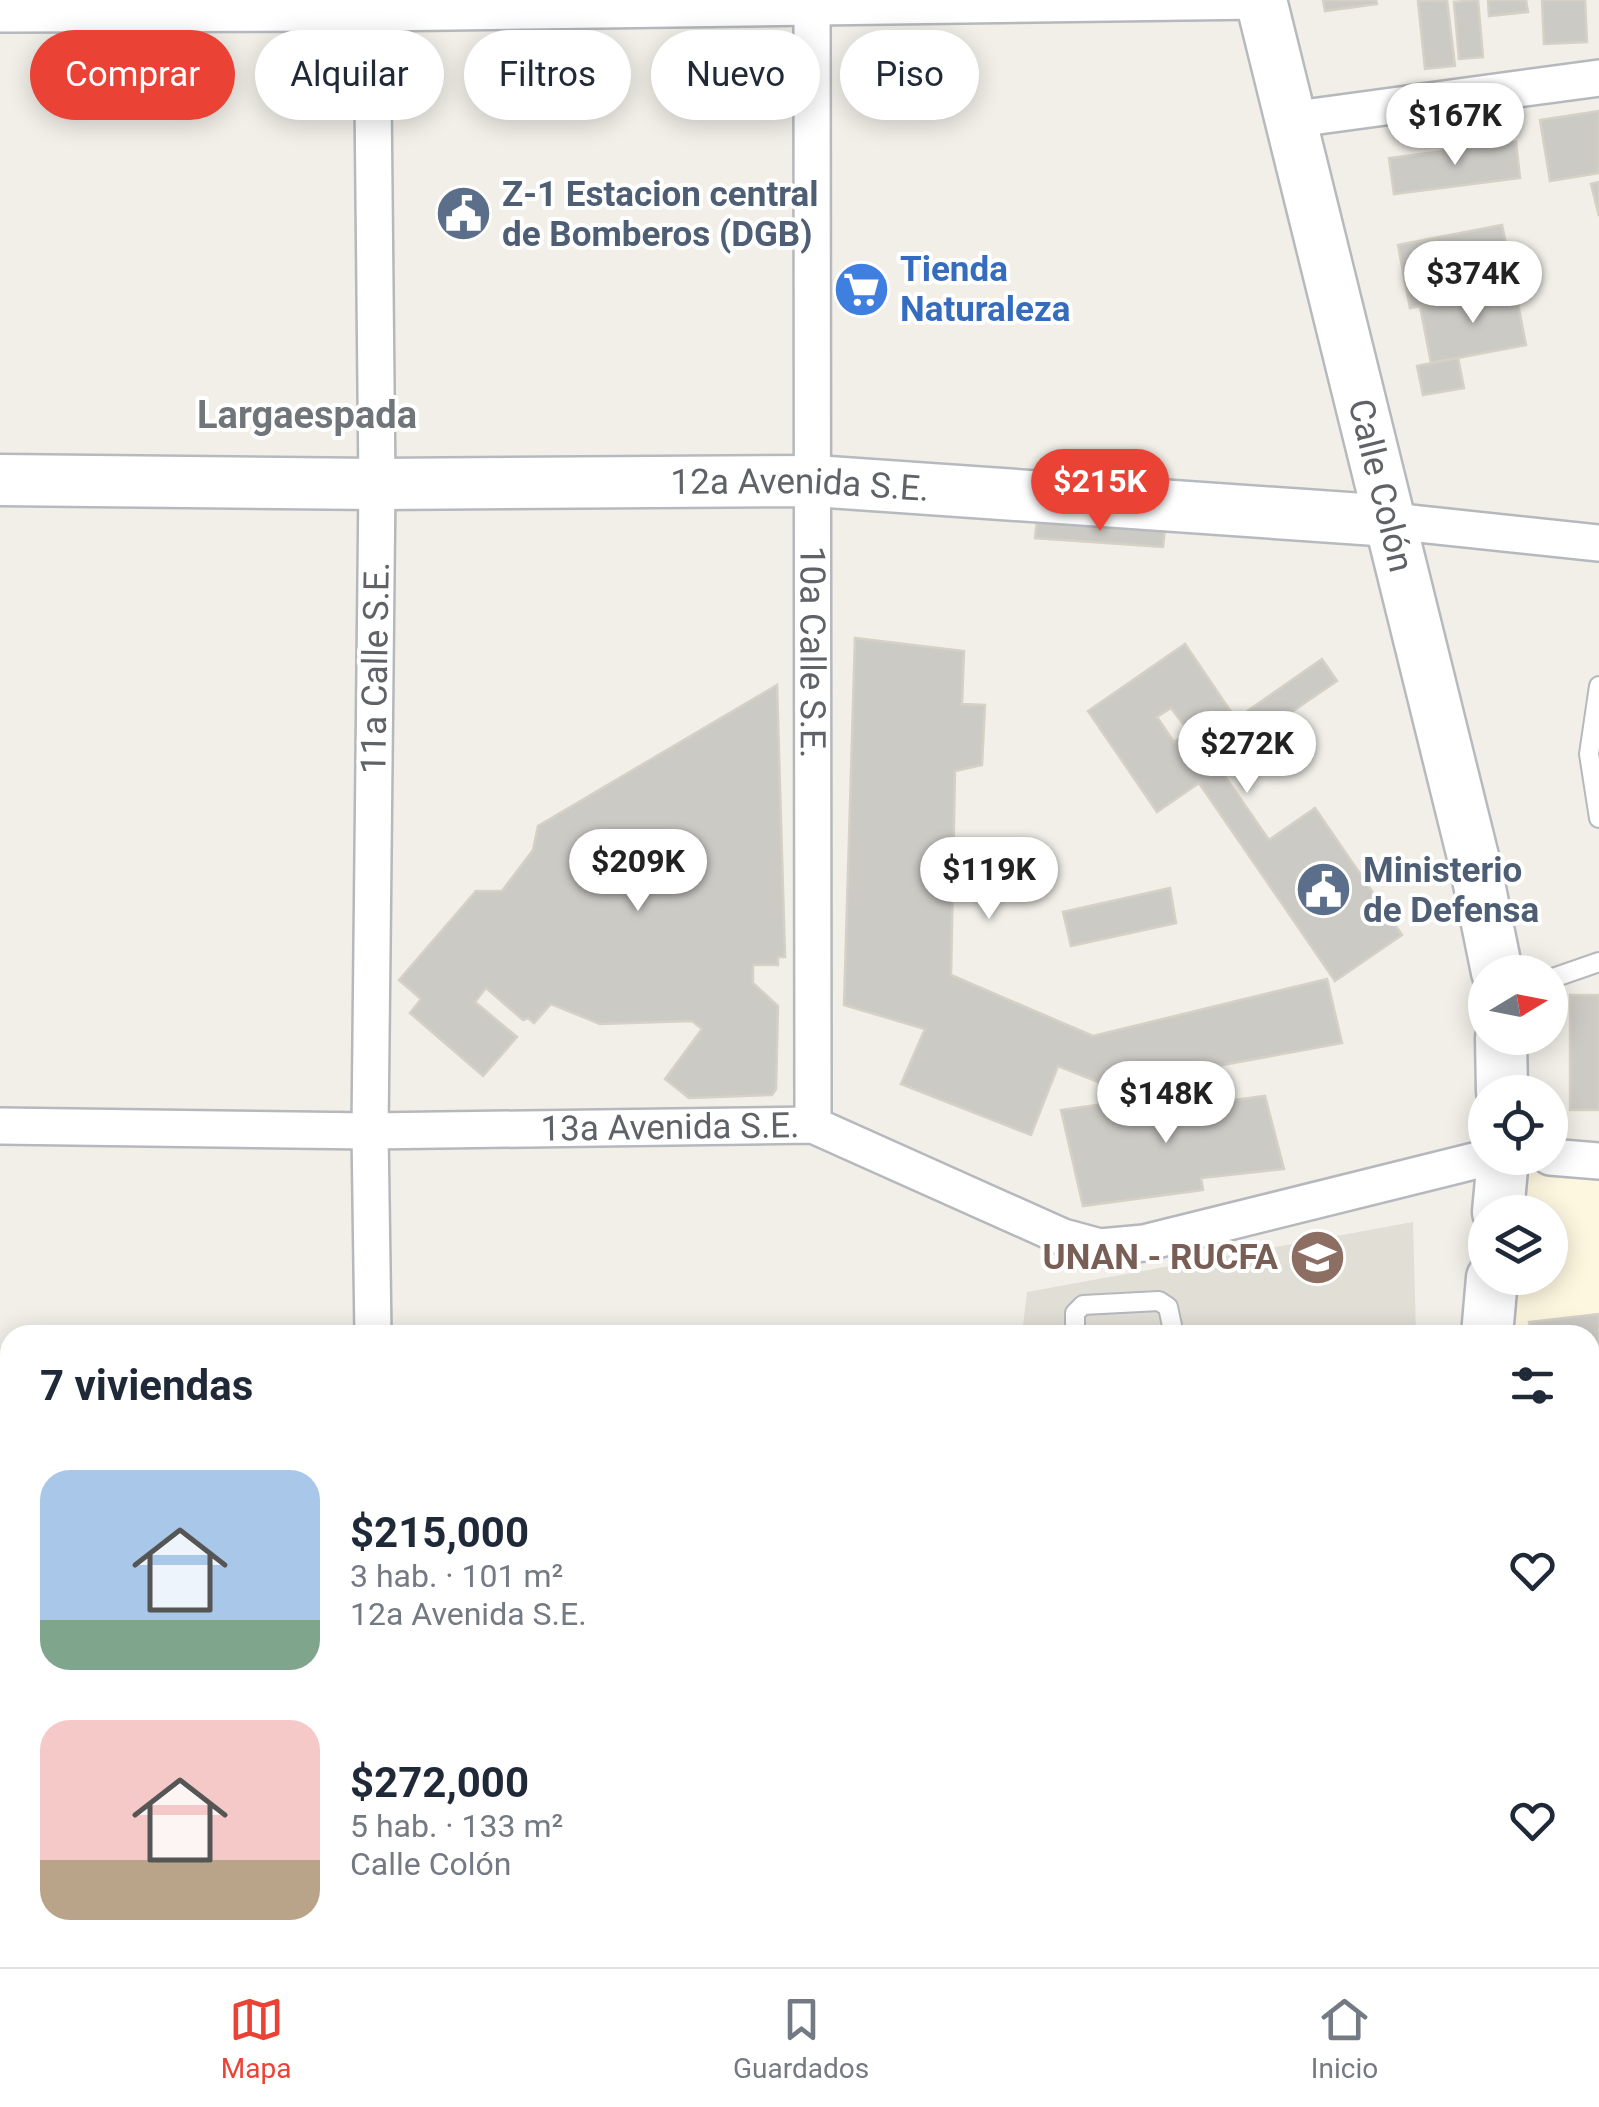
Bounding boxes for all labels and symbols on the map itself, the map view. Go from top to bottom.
pin: $167K [1385,83,1525,168]
place label: Z-1 Estacion central de Bomberos (DGB) [502,174,818,255]
public building icon: Z-1 Estacion central de Bomberos (DGB) [433,184,493,244]
pin: $374K [1403,241,1543,326]
place label: Tienda Naturaleza [900,249,1071,330]
supermarket icon: Tienda Naturaleza [831,259,891,319]
district label: Largaespada [197,393,417,437]
street label: Calle Colón [1339,395,1422,576]
pin: $215K [1030,449,1170,534]
street label: 12a Avenida S.E. [670,461,931,510]
street label: 10a Calle S.E. [791,546,833,758]
street label: 11a Calle S.E. [353,562,398,774]
pin: $272K [1177,711,1317,796]
pin: $209K [568,829,708,914]
pin: $119K [919,837,1059,922]
place label: Ministerio de Defensa [1363,850,1539,931]
public building icon: Ministerio de Defensa [1294,860,1354,920]
north arrow [1468,955,1568,1055]
pin: $148K [1096,1061,1236,1146]
street label: 13a Avenida S.E. [540,1105,800,1150]
school or university icon: UNAN - RUCFA [1287,1227,1347,1287]
place label: UNAN - RUCFA [1043,1237,1278,1278]

